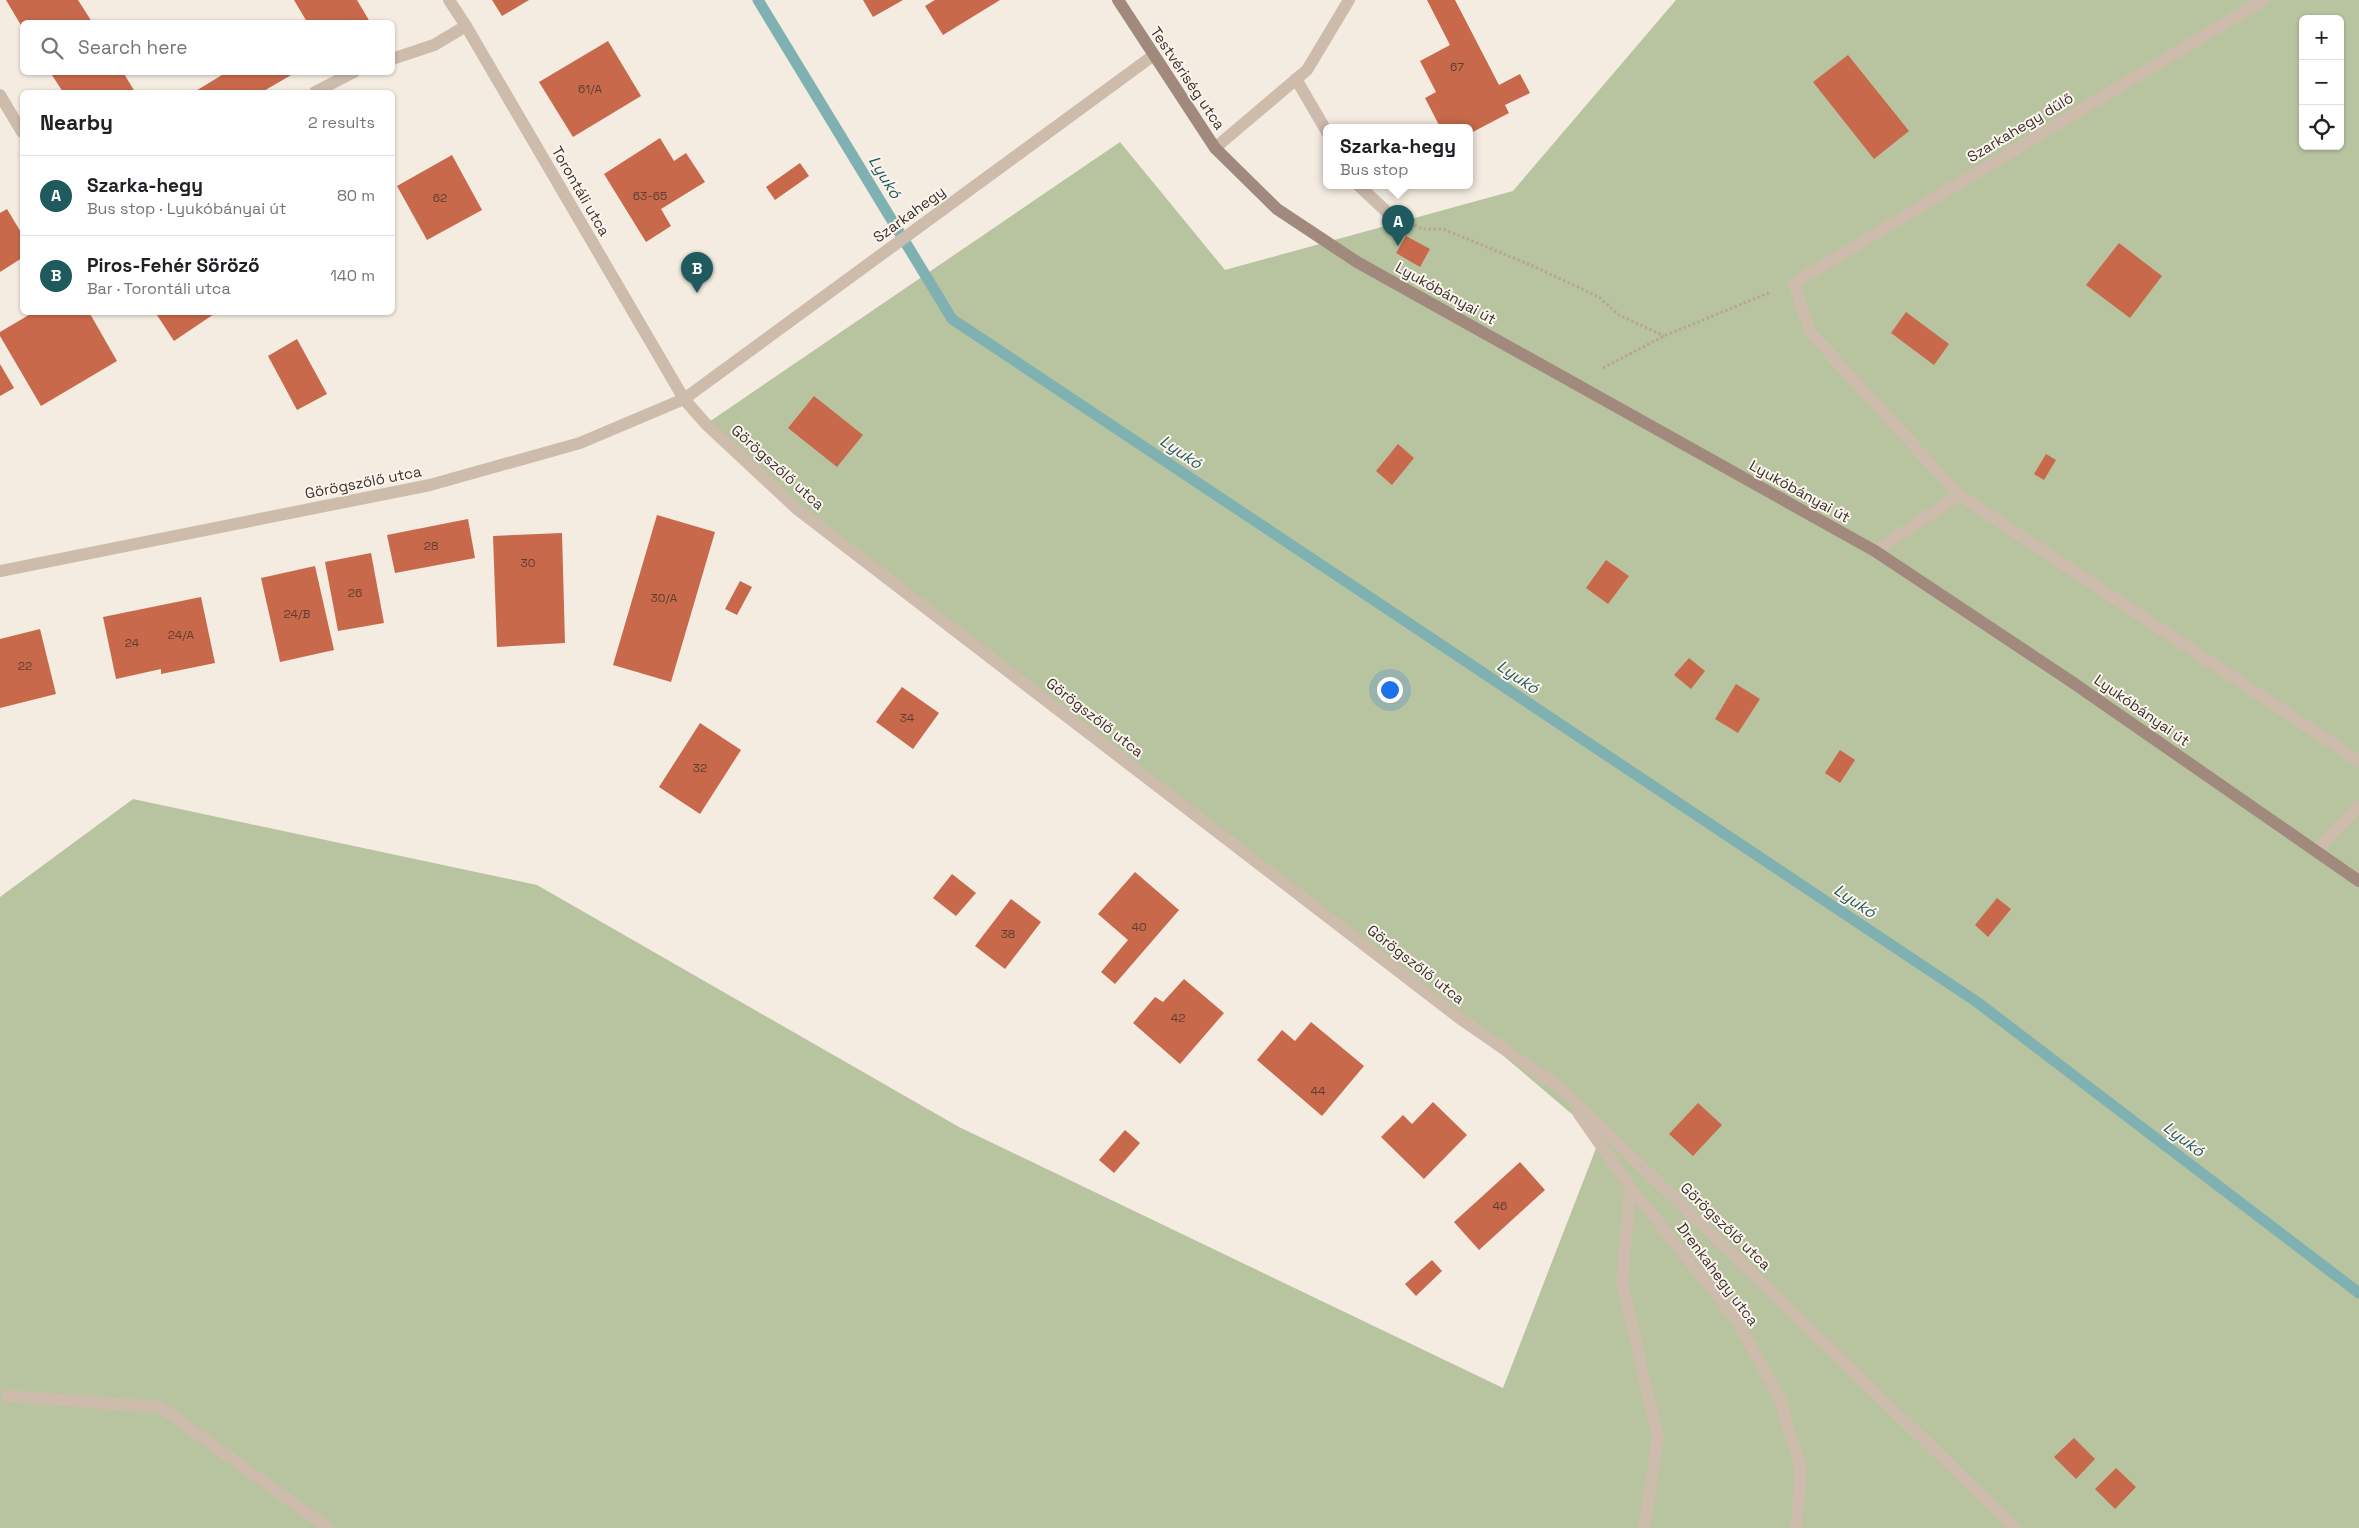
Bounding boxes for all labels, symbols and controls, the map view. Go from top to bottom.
map controls [2299,15,2344,150]
button: + [2299,15,2344,60]
search box [20,20,395,75]
street label: Testvériség utca [1146,23,1230,134]
icon: search [38,34,66,62]
text: Search here [78,35,188,60]
house number: 67 [1450,59,1464,75]
button: − [2299,60,2344,105]
house number: 61/A [578,81,603,97]
street label: Szarkahegy dűlő [1964,88,2076,166]
button: locate [2299,105,2344,150]
text: Nearby [40,109,113,136]
text: 2 results [308,112,375,133]
popup [1323,124,1473,189]
text: Szarka-hegy [1340,134,1456,159]
street label: Torontáli utca [548,143,614,240]
water label: Lyukó [864,152,907,203]
text: Bus stop [1340,159,1408,180]
text: Szarka-hegy [87,173,203,198]
street label: Szarkahegy [869,181,949,247]
text: A [51,185,61,206]
text: 80 m [337,185,375,206]
house number: 63-65 [633,188,667,204]
house number: 62 [433,190,447,206]
text: Bus stop · Lyukóbányai út [87,198,286,219]
pin: A [1382,205,1414,246]
pin: B [681,252,713,293]
text: Piros-Fehér Söröző [87,253,260,278]
street label: Lyukóbányai út [1392,257,1500,329]
text: B [51,265,61,286]
text: 140 m [330,265,375,286]
text: Bar · Torontáli utca [87,278,231,299]
street label: Görögszőlő utca [728,420,829,514]
water label: Lyukó [1156,430,1207,474]
street label: Lyukóbányai út [1746,455,1854,527]
street label: Görögszőlő utca [303,461,423,503]
house number: 28 [424,538,438,554]
house number: 30 [521,555,535,571]
house number: 26 [348,585,362,601]
house number: 30/A [651,590,678,606]
house number: 24/B [284,606,310,622]
house number: 24/A [168,627,195,643]
house number: 24 [125,635,140,651]
water label: Lyukó [1493,655,1544,699]
house number: 22 [18,658,32,674]
street label: Lyukóbányai út [2091,670,2193,750]
street label: Görögszőlő utca [1043,673,1148,761]
your location [1377,677,1403,703]
house number: 34 [900,710,915,726]
house number: 32 [693,760,707,776]
water label: Lyukó [1830,879,1881,923]
house number: 40 [1131,919,1147,935]
street label: Görögszőlő utca [1364,920,1469,1008]
house number: 38 [1001,926,1015,942]
house number: 42 [1171,1010,1185,1026]
house number: 44 [1310,1083,1326,1099]
water label: Lyukó [2159,1117,2210,1162]
street label: Görögszőlő utca [1677,1178,1775,1274]
house number: 46 [1493,1198,1507,1214]
street label: Drenkahegy utca [1673,1219,1763,1330]

